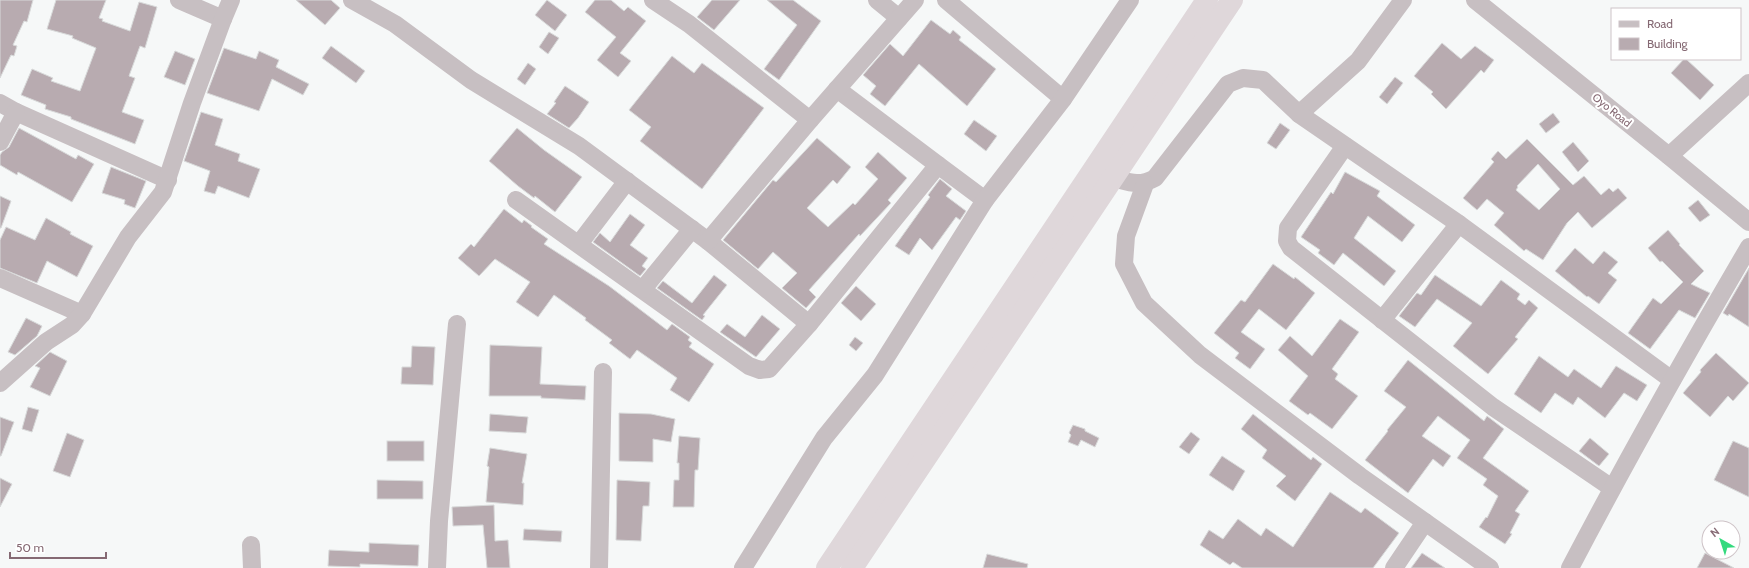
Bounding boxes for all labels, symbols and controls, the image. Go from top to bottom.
legend [1611,8,1741,60]
text: Road [1647,16,1673,31]
text: Building [1647,36,1689,51]
street label: Oyo Road [1590,90,1634,130]
north arrow [1701,520,1741,560]
text: N [1707,524,1722,540]
scale bar [10,534,106,560]
text: 50 m [16,540,44,555]

